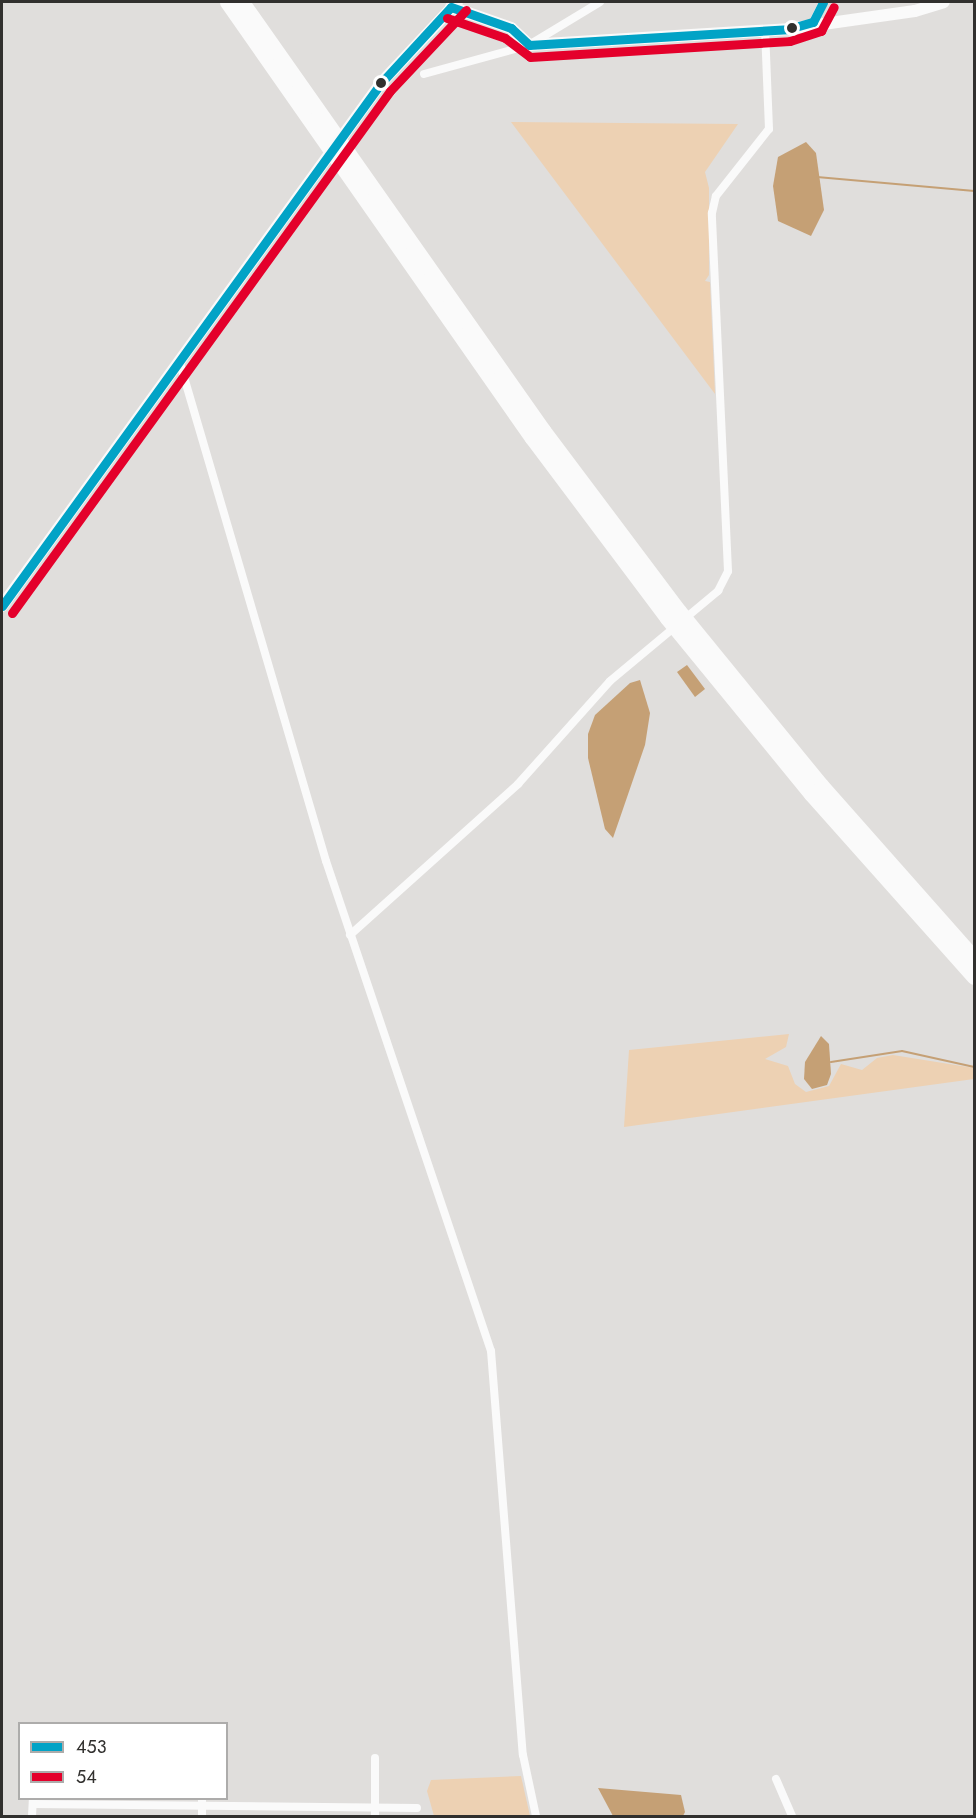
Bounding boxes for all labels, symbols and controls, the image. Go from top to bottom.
unlabelled marker [786,22,798,34]
unlabelled marker [375,77,387,89]
legend [18,1722,228,1800]
text: 453 [76,1734,106,1760]
text: 54 [76,1764,97,1790]

